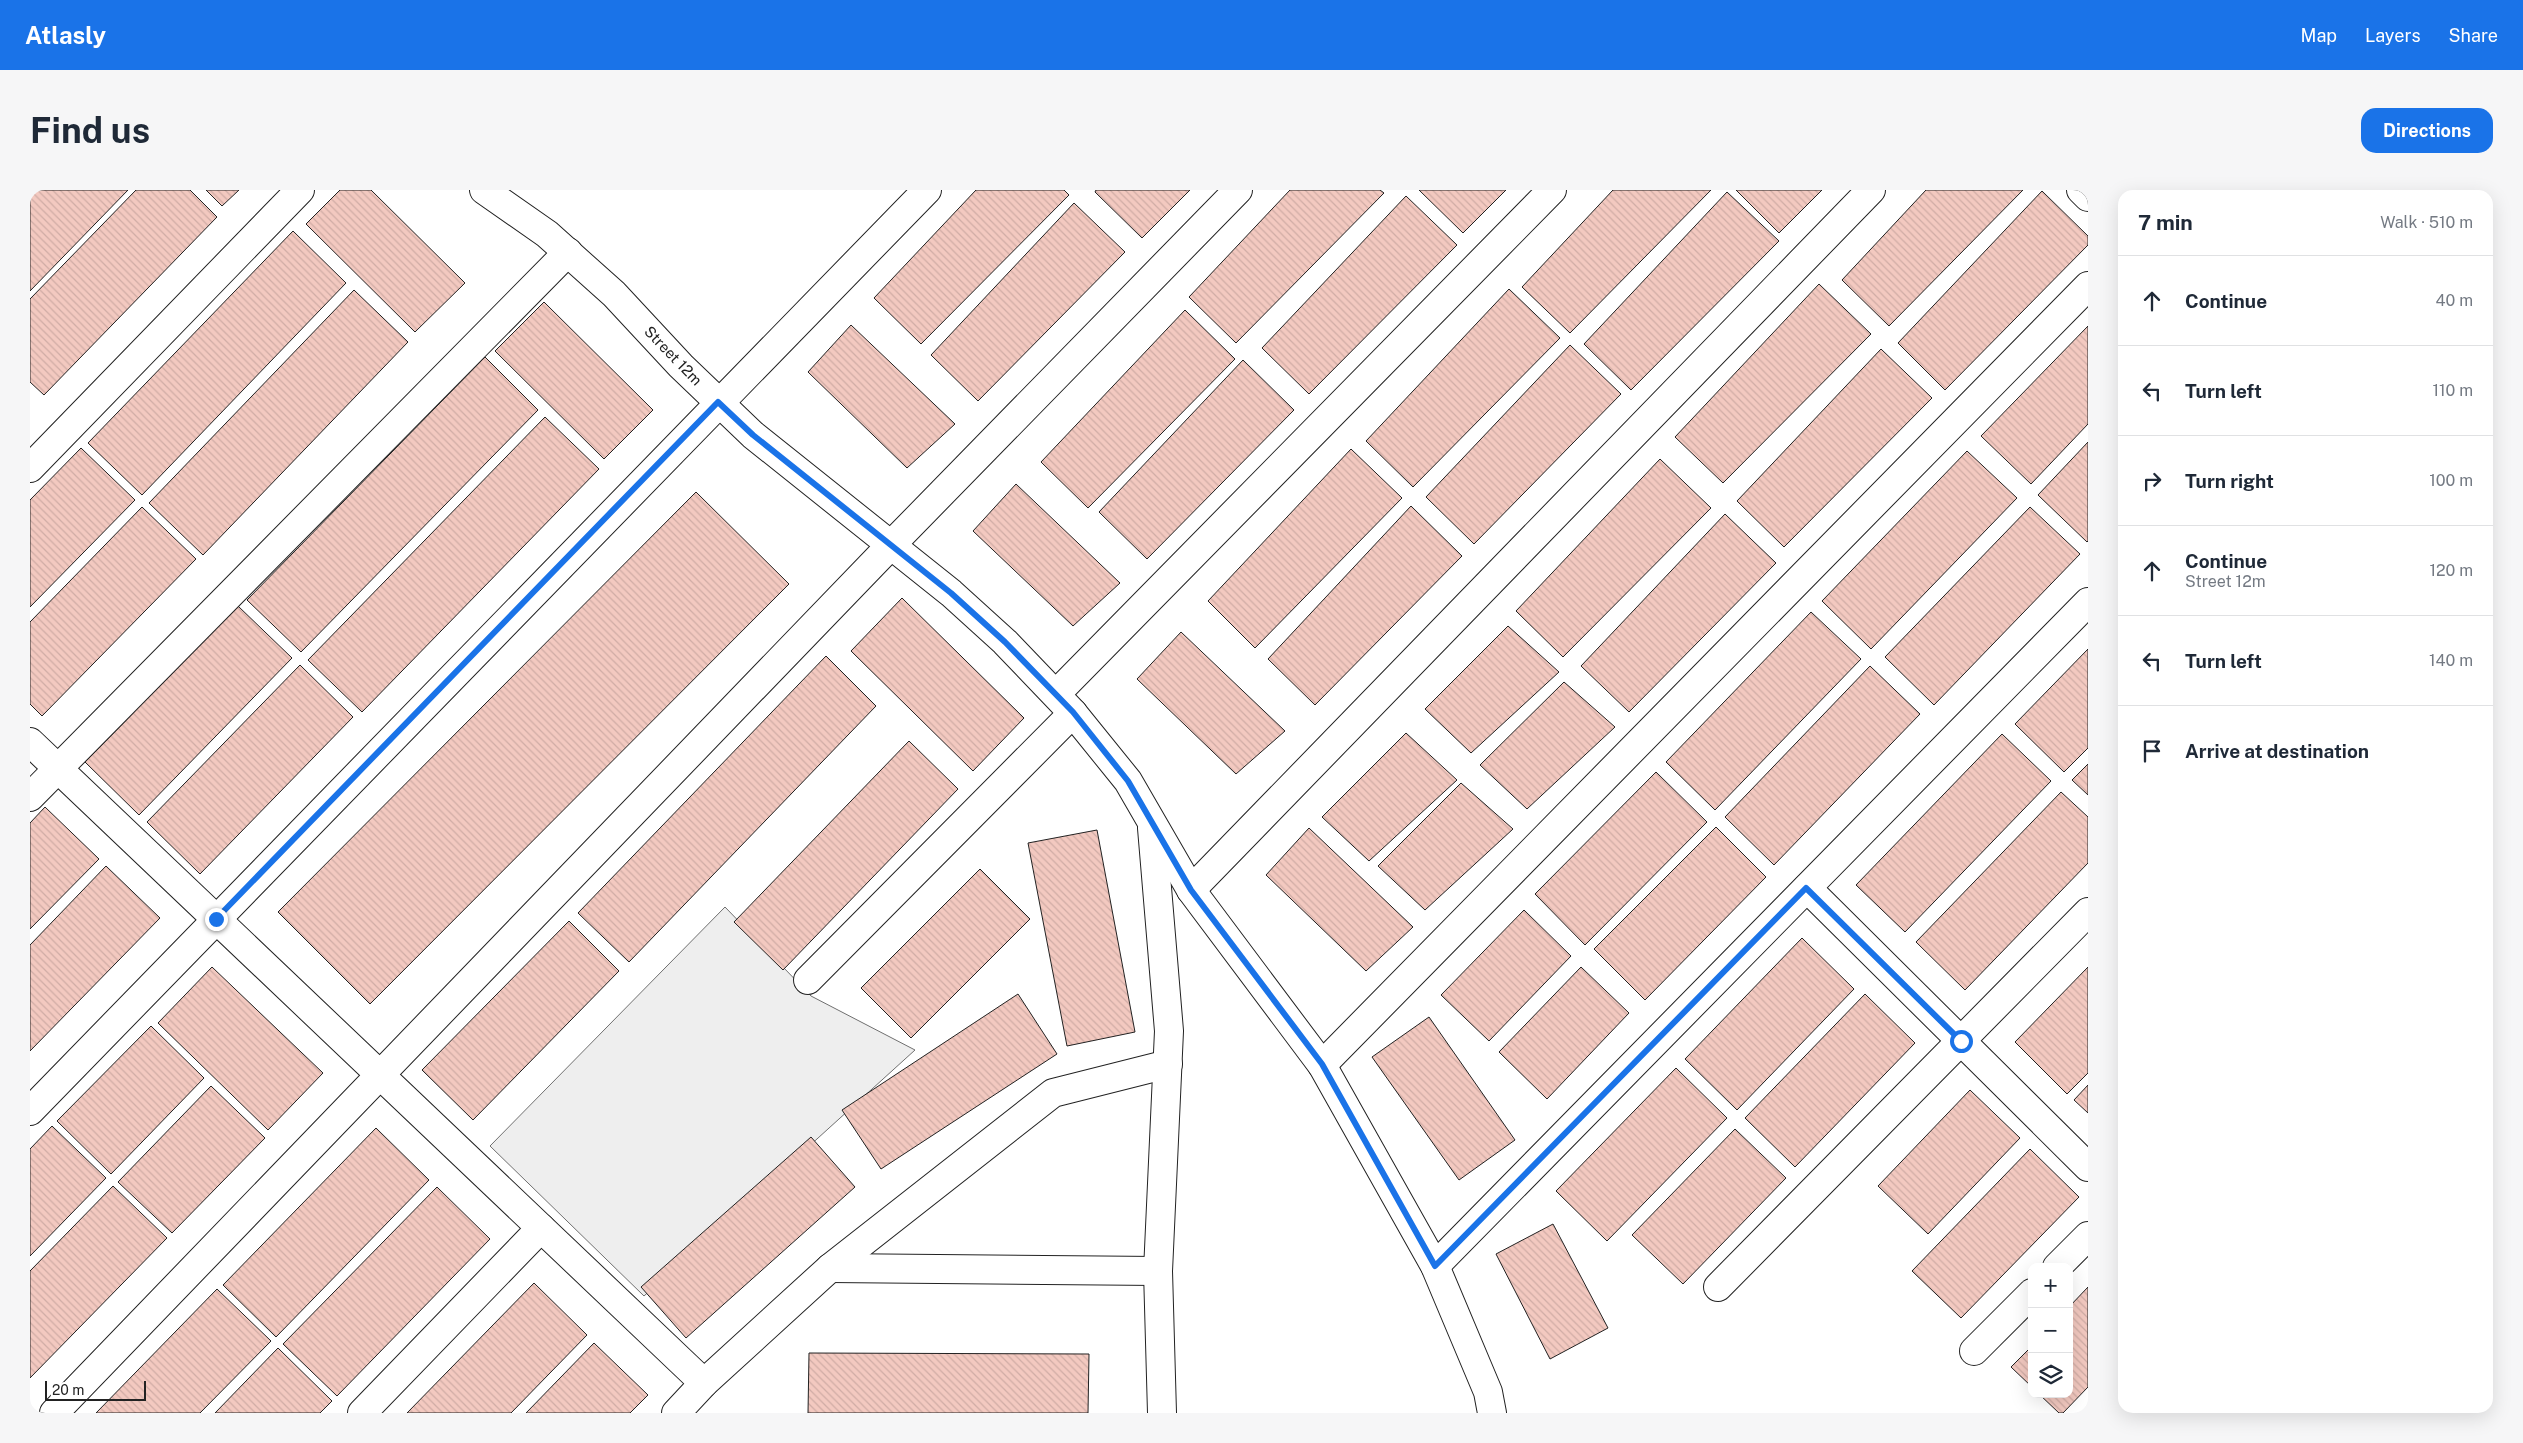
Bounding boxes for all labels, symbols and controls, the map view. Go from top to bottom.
text: Atlasly [25,21,106,49]
text: Map [2301,25,2337,46]
text: Layers [2365,25,2421,46]
text: Share [2449,25,2498,46]
button: Directions [2361,108,2493,153]
text: Find us [30,110,150,151]
text: 7 min [2138,210,2193,235]
text: Walk · 510 m [2380,213,2473,232]
icon: ahead [2138,287,2166,315]
text: Continue [2185,290,2267,312]
text: 40 m [2435,291,2473,310]
street label: Street 12m [641,323,706,389]
icon: left [2138,377,2166,405]
text: Turn left [2185,380,2262,402]
text: 110 m [2432,381,2473,400]
icon: right [2138,467,2166,495]
text: Turn right [2185,470,2274,492]
text: 100 m [2429,471,2473,490]
text: Continue [2185,550,2267,572]
icon: ahead [2138,557,2166,585]
text: 120 m [2429,561,2473,580]
text: Street 12m [2185,572,2266,591]
icon: left [2138,647,2166,675]
text: Turn left [2185,650,2262,672]
text: 140 m [2429,651,2473,670]
icon: arrive [2138,737,2166,765]
text: Arrive at destination [2185,740,2369,762]
route end [205,908,228,931]
route start [1950,1030,1973,1053]
map controls [2028,1263,2073,1398]
button: + [2028,1263,2073,1308]
button: − [2028,1308,2073,1353]
button: layers [2028,1353,2073,1398]
scale bar [45,1378,146,1401]
text: 20 m [52,1382,84,1398]

